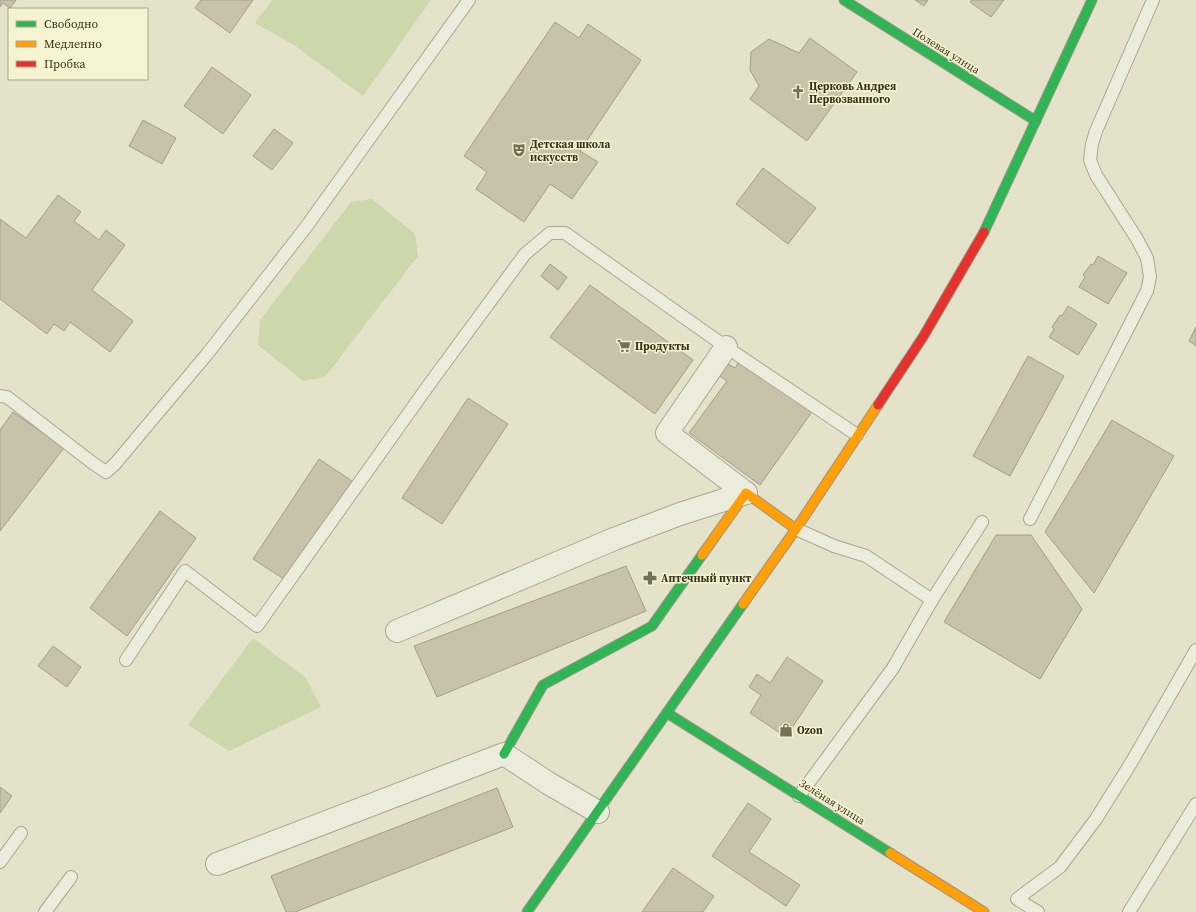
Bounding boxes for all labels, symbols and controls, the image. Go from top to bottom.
legend [8,8,148,80]
text: Свободно [44,16,99,32]
street label: Полевая улица [910,24,983,78]
text: Медленно [44,36,102,52]
text: Пробка [44,56,87,72]
place label: Церковь Андрея Первозванного [809,79,896,107]
church icon: Церковь Андрея Первозванного [790,84,806,100]
place label: Детская школа искусств [530,137,610,165]
theatre icon: Детская школа искусств [511,142,527,158]
supermarket icon: Продукты [616,338,632,354]
place label: Продукты [635,339,690,354]
pharmacy icon: Аптечный пункт [642,570,658,586]
place label: Аптечный пункт [661,571,751,586]
shop icon: Ozon [778,722,794,738]
place label: Ozon [797,723,823,738]
street label: Зелёная улица [796,776,868,829]

